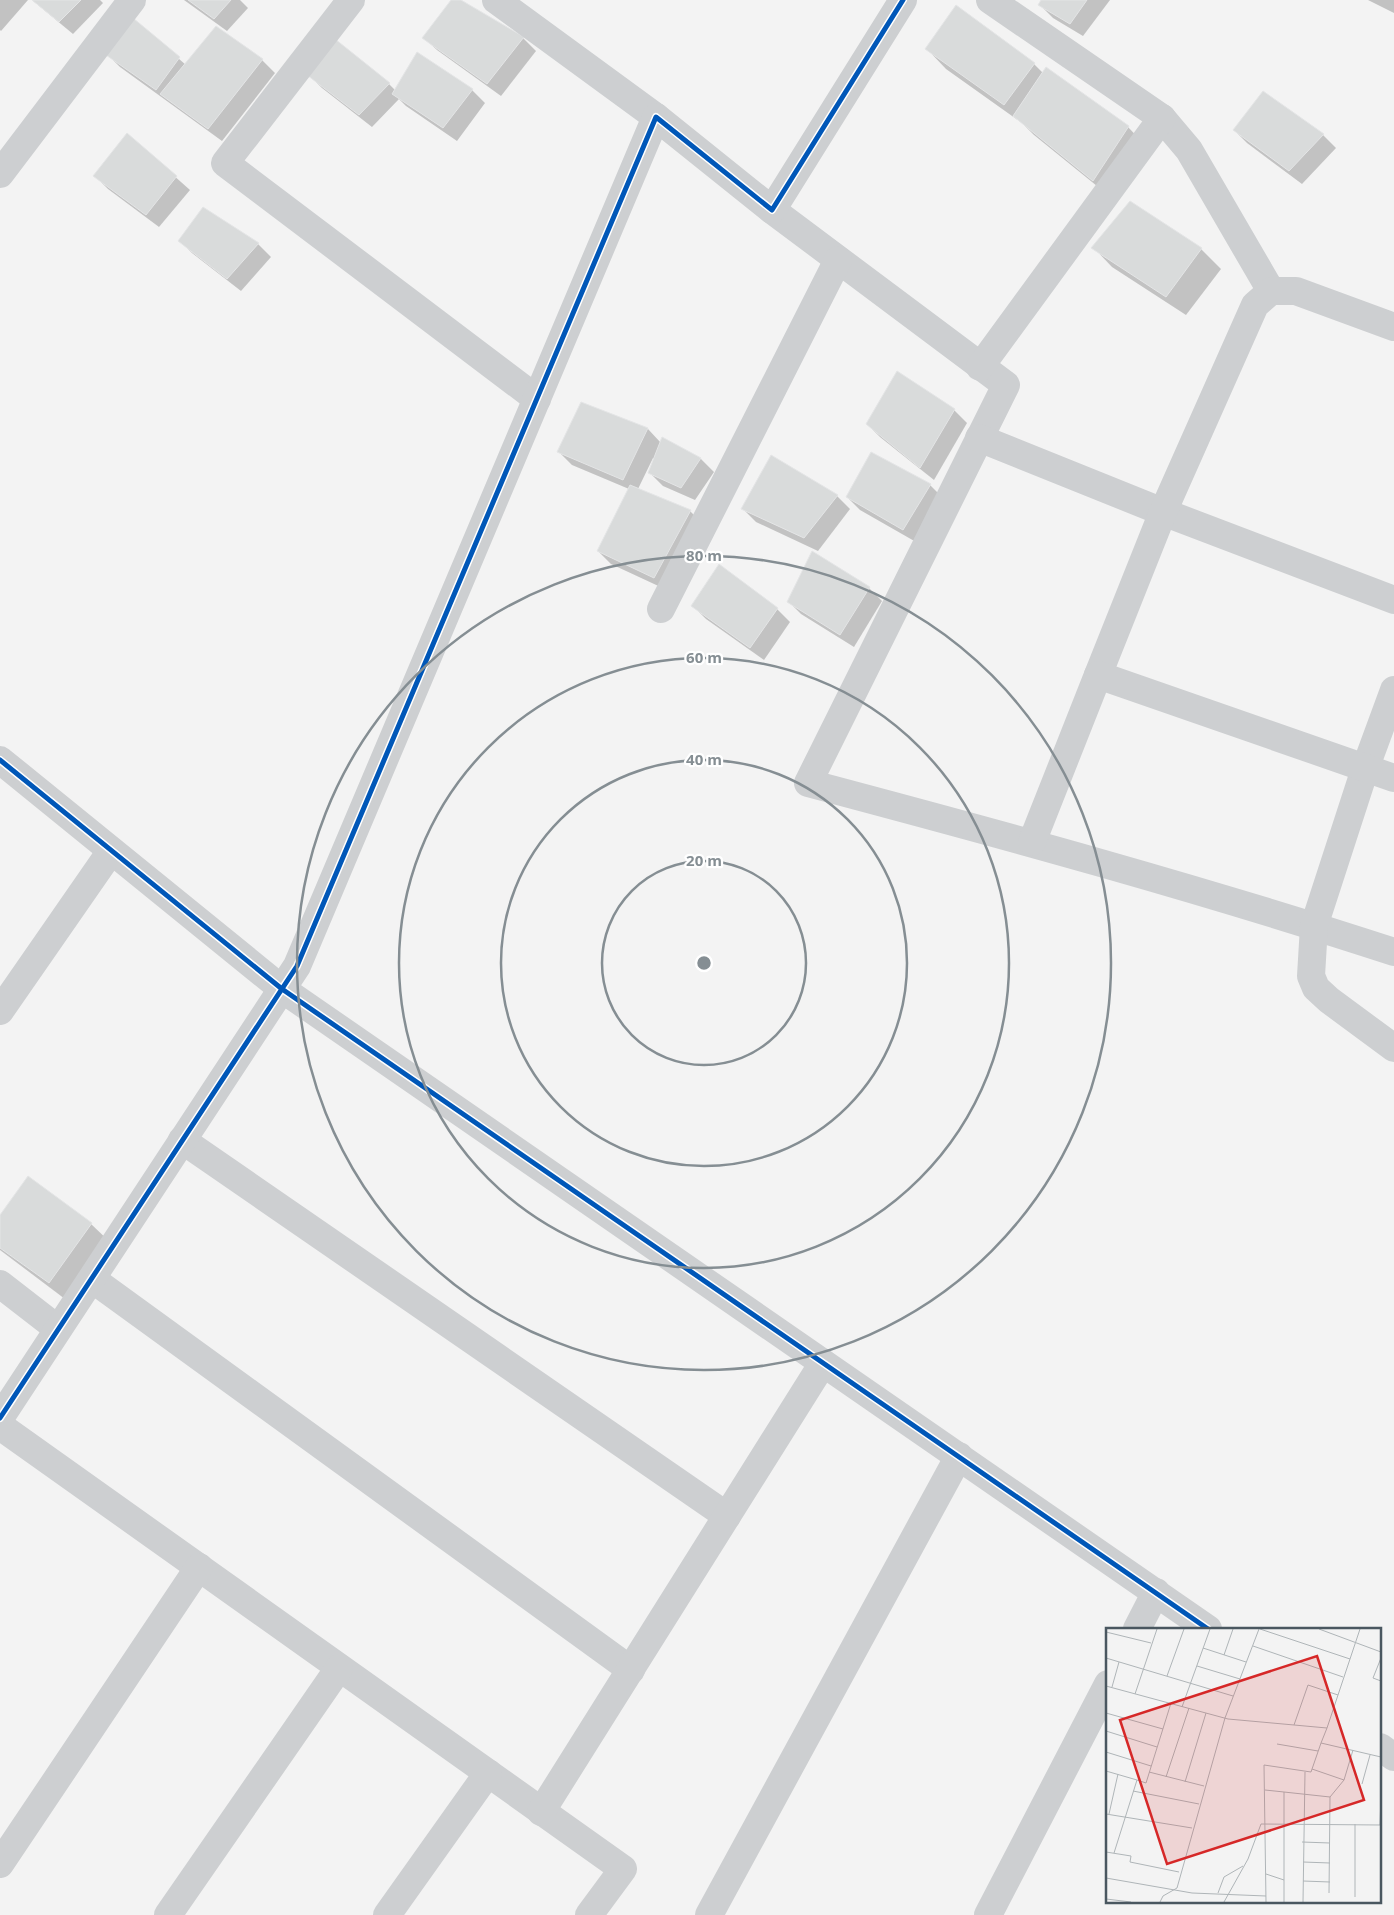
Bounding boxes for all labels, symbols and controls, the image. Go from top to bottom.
text: 80 m [686,545,722,565]
text: 60 m [686,647,722,667]
text: 40 m [686,749,722,769]
text: 20 m [686,850,722,870]
centre of rings [695,954,713,972]
inset map [1106,1628,1382,1902]

